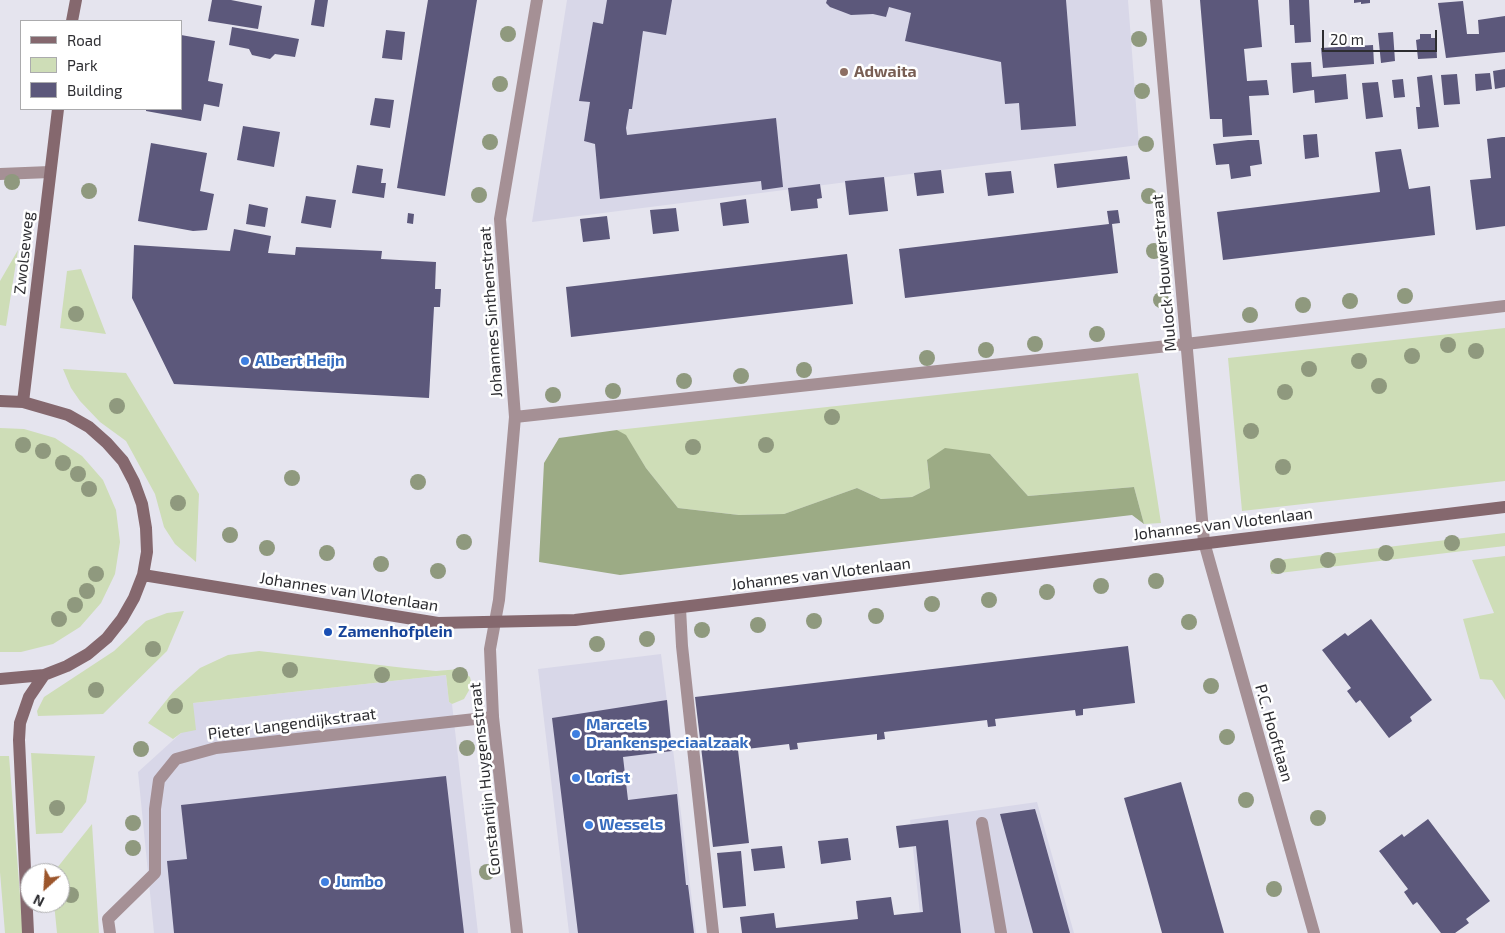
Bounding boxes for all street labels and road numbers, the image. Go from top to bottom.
street label: Mulock Houwerstraat [1148,194,1180,352]
street label: Zwolseweg [10,211,38,295]
street label: Johannes Sinthenstraat [475,226,507,398]
street label: Johannes van Vlotenlaan [1132,503,1314,545]
street label: Johannes van Vlotenlaan [730,553,912,595]
street label: Johannes van Vlotenlaan [258,568,440,616]
street label: Constantijn Huygensstraat [465,681,505,877]
street label: P.C. Hooftlaan [1251,682,1297,784]
street label: Pieter Langendijkstraat [207,704,377,744]

